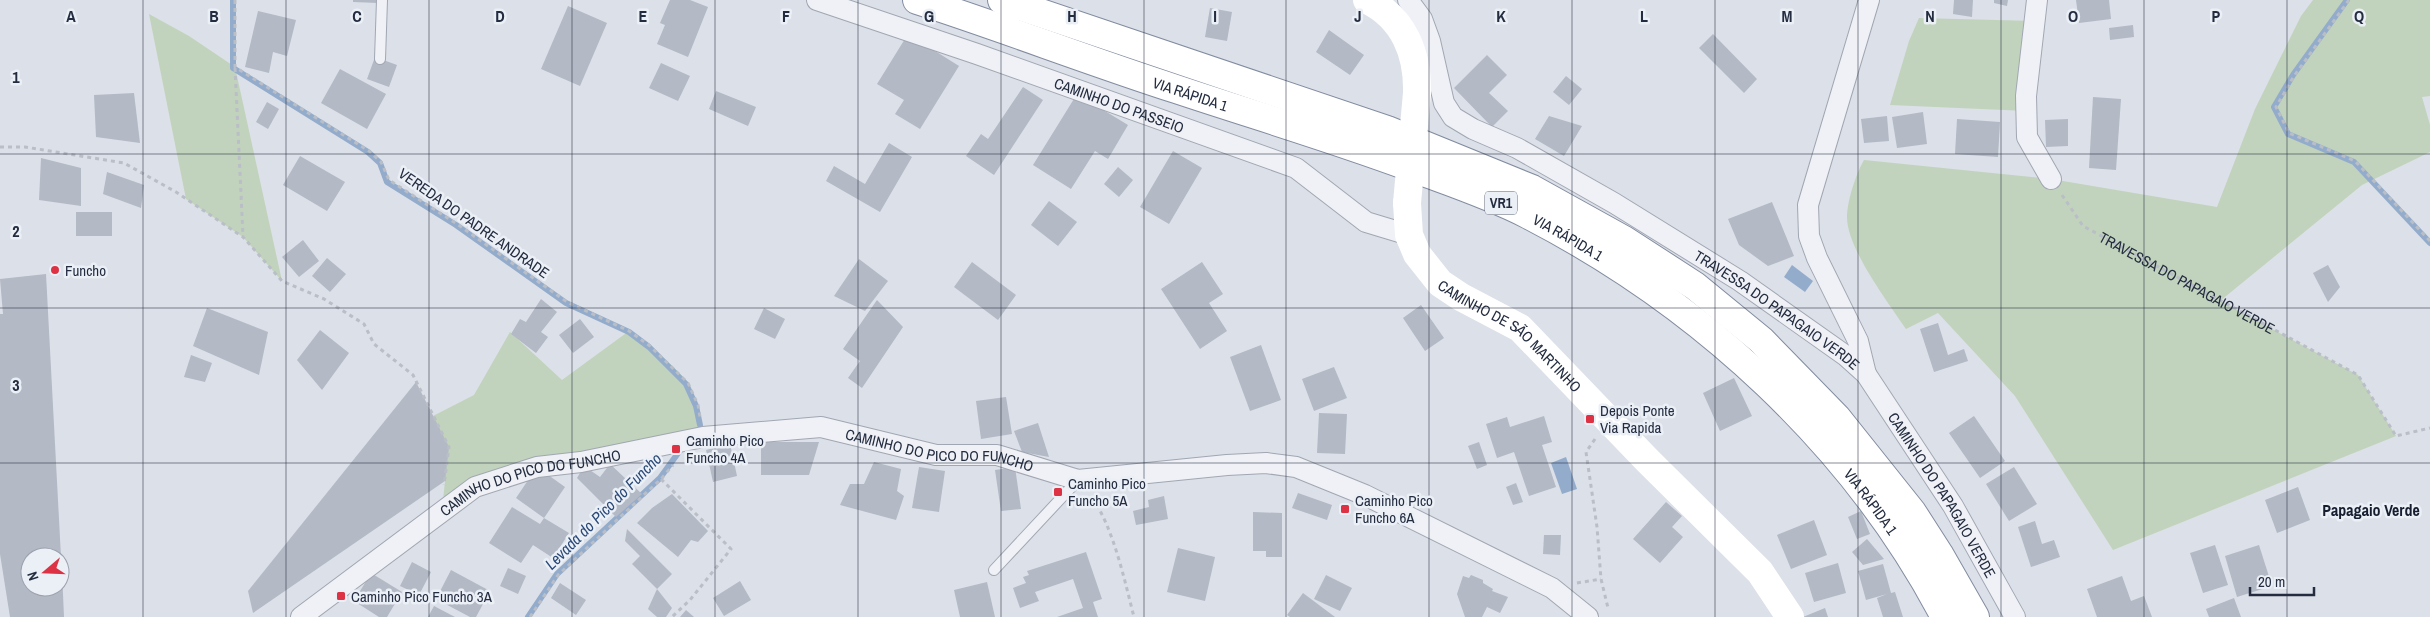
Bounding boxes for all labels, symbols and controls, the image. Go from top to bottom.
text: A [66,5,76,27]
text: B [209,5,219,27]
text: C [352,5,362,27]
text: D [495,5,505,27]
text: E [639,5,648,27]
text: F [782,5,790,27]
text: G [924,5,934,27]
text: H [1067,5,1077,27]
text: I [1213,5,1217,27]
text: J [1354,5,1362,27]
text: K [1496,5,1506,27]
text: L [1640,5,1648,27]
text: M [1782,5,1793,27]
text: N [1925,5,1935,27]
text: O [2068,5,2078,27]
text: P [2212,5,2221,27]
text: Q [2354,5,2364,27]
text: 1 [12,66,20,88]
street label: CAMINHO DO PASSEIO [1051,72,1187,138]
street label: VIA RÁPIDA 1 [1150,72,1231,116]
street label: VEREDA DO PADRE ANDRADE [394,163,554,283]
road number: VR1 [1485,192,1517,214]
street label: VIA RÁPIDA 1 [1529,209,1608,266]
text: 2 [12,220,20,242]
street label: TRAVESSA DO PAPAGAIO VERDE [2096,226,2279,339]
street label: TRAVESSA DO PAPAGAIO VERDE [1690,245,1865,374]
place label: Funcho [65,260,106,281]
marker: Funcho [49,264,61,276]
street label: CAMINHO DE SÃO MARTINHO [1434,274,1586,396]
text: 3 [12,374,20,396]
place label: Depois Ponte Via Rapida [1600,400,1675,438]
street label: CAMINHO DO PAPAGAIO VERDE [1883,408,2001,581]
marker: Depois Ponte Via Rapida [1584,413,1596,425]
street label: CAMINHO DO PICO DO FUNCHO [843,423,1036,476]
place label: Caminho Pico Funcho 4A [686,430,764,468]
marker: Caminho Pico Funcho 4A [670,443,682,455]
street label: CAMINHO DO PICO DO FUNCHO [435,444,622,521]
water label: Levada do Pico do Funcho [540,448,666,574]
street label: VIA RÁPIDA 1 [1839,464,1903,539]
place label: Caminho Pico Funcho 5A [1068,473,1146,511]
marker: Caminho Pico Funcho 5A [1052,486,1064,498]
place label: Caminho Pico Funcho 6A [1355,490,1433,528]
district label: Papagaio Verde [2322,499,2420,521]
marker: Caminho Pico Funcho 6A [1339,503,1351,515]
north arrow [20,547,70,597]
scale bar [2250,564,2314,596]
text: N [23,569,43,583]
text: 20 m [2258,571,2285,592]
place label: Caminho Pico Funcho 3A [351,586,493,607]
marker: Caminho Pico Funcho 3A [335,590,347,602]

